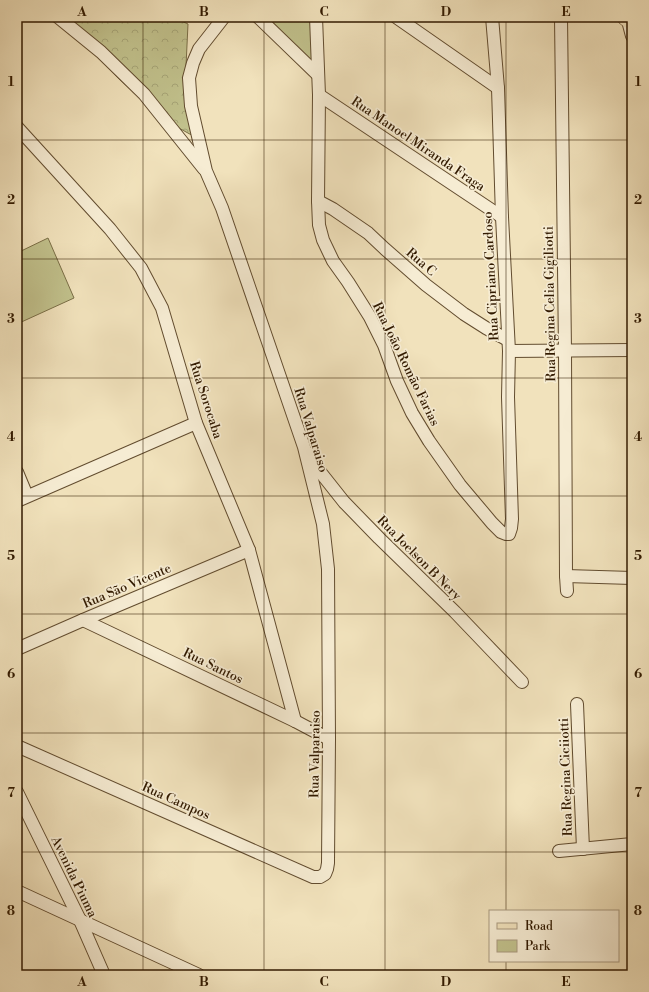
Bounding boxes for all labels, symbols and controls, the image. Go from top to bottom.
text: A [76,4,87,20]
text: B [199,4,209,20]
text: C [319,4,329,20]
text: D [441,4,451,20]
text: E [561,4,571,20]
text: 1 [8,74,15,90]
text: 1 [635,74,642,90]
street label: Rua Manoel Miranda Fraga [348,93,488,195]
text: 2 [7,192,15,208]
text: 2 [634,192,642,208]
street label: Rua Cipriano Cardoso [480,211,502,341]
street label: Rua Regina Celia Gigiliotti [541,226,559,382]
street label: Rua C [403,245,439,279]
street label: Rua João Romão Farias [369,299,443,429]
text: 3 [7,311,15,327]
text: 3 [634,311,642,327]
street label: Rua Sorocaba [186,359,226,441]
street label: Rua Valparaiso [291,386,331,474]
text: 4 [7,429,16,445]
text: 4 [634,429,643,445]
street label: Rua Joelson B Nery [374,513,465,604]
text: 5 [7,548,15,564]
text: 5 [634,548,642,564]
street label: Rua São Vicente [80,560,174,612]
street label: Rua Santos [180,645,246,688]
text: 6 [7,666,15,682]
text: 6 [634,666,642,682]
street label: Rua Valparaiso [306,710,324,798]
street label: Rua Regina Ciciiotti [556,718,576,836]
street label: Rua Campos [139,779,213,823]
text: 7 [7,785,15,801]
text: 7 [634,785,642,801]
street label: Avenida Piuma [47,833,101,921]
text: 8 [7,903,15,919]
text: 8 [634,903,642,919]
legend [489,910,619,962]
text: Road [525,919,553,934]
text: Park [525,939,551,954]
text: A [76,974,87,990]
text: B [199,974,209,990]
text: C [319,974,329,990]
text: D [441,974,451,990]
text: E [561,974,571,990]

